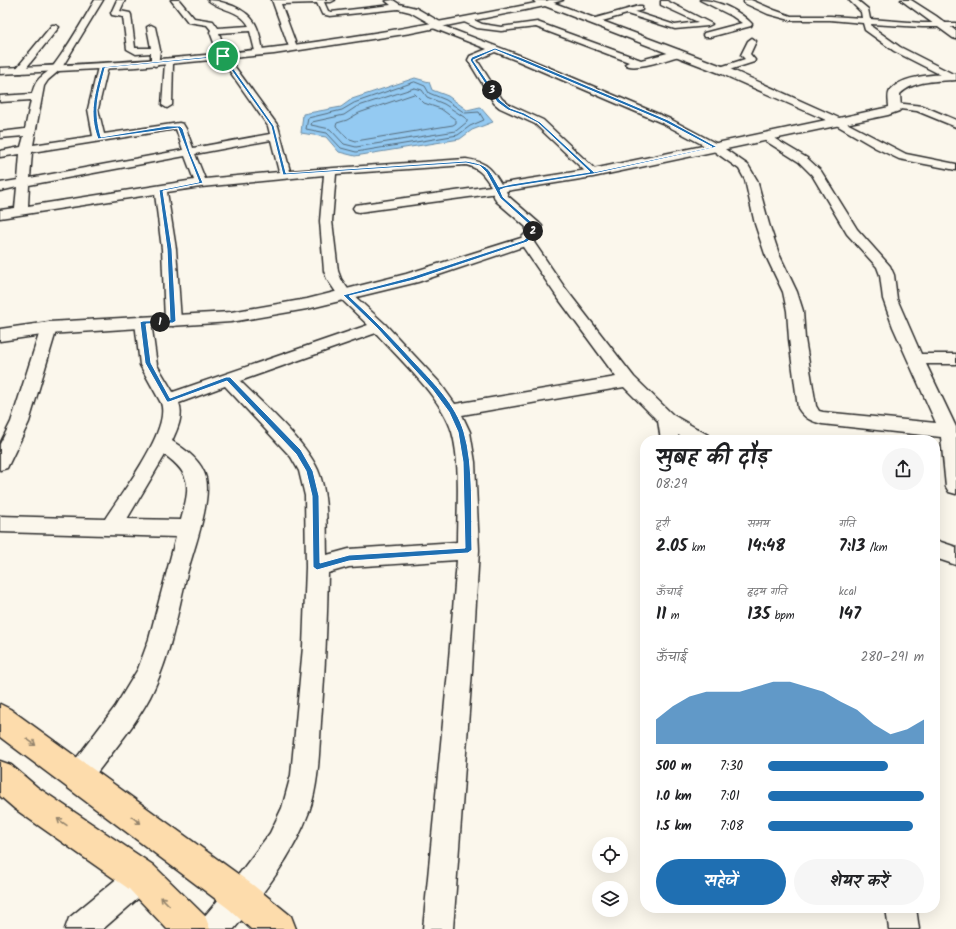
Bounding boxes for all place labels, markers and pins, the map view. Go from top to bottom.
pin [206,39,240,73]
pin: 3 [482,80,502,100]
pin: 2 [523,221,543,241]
pin: 1 [150,312,170,332]

